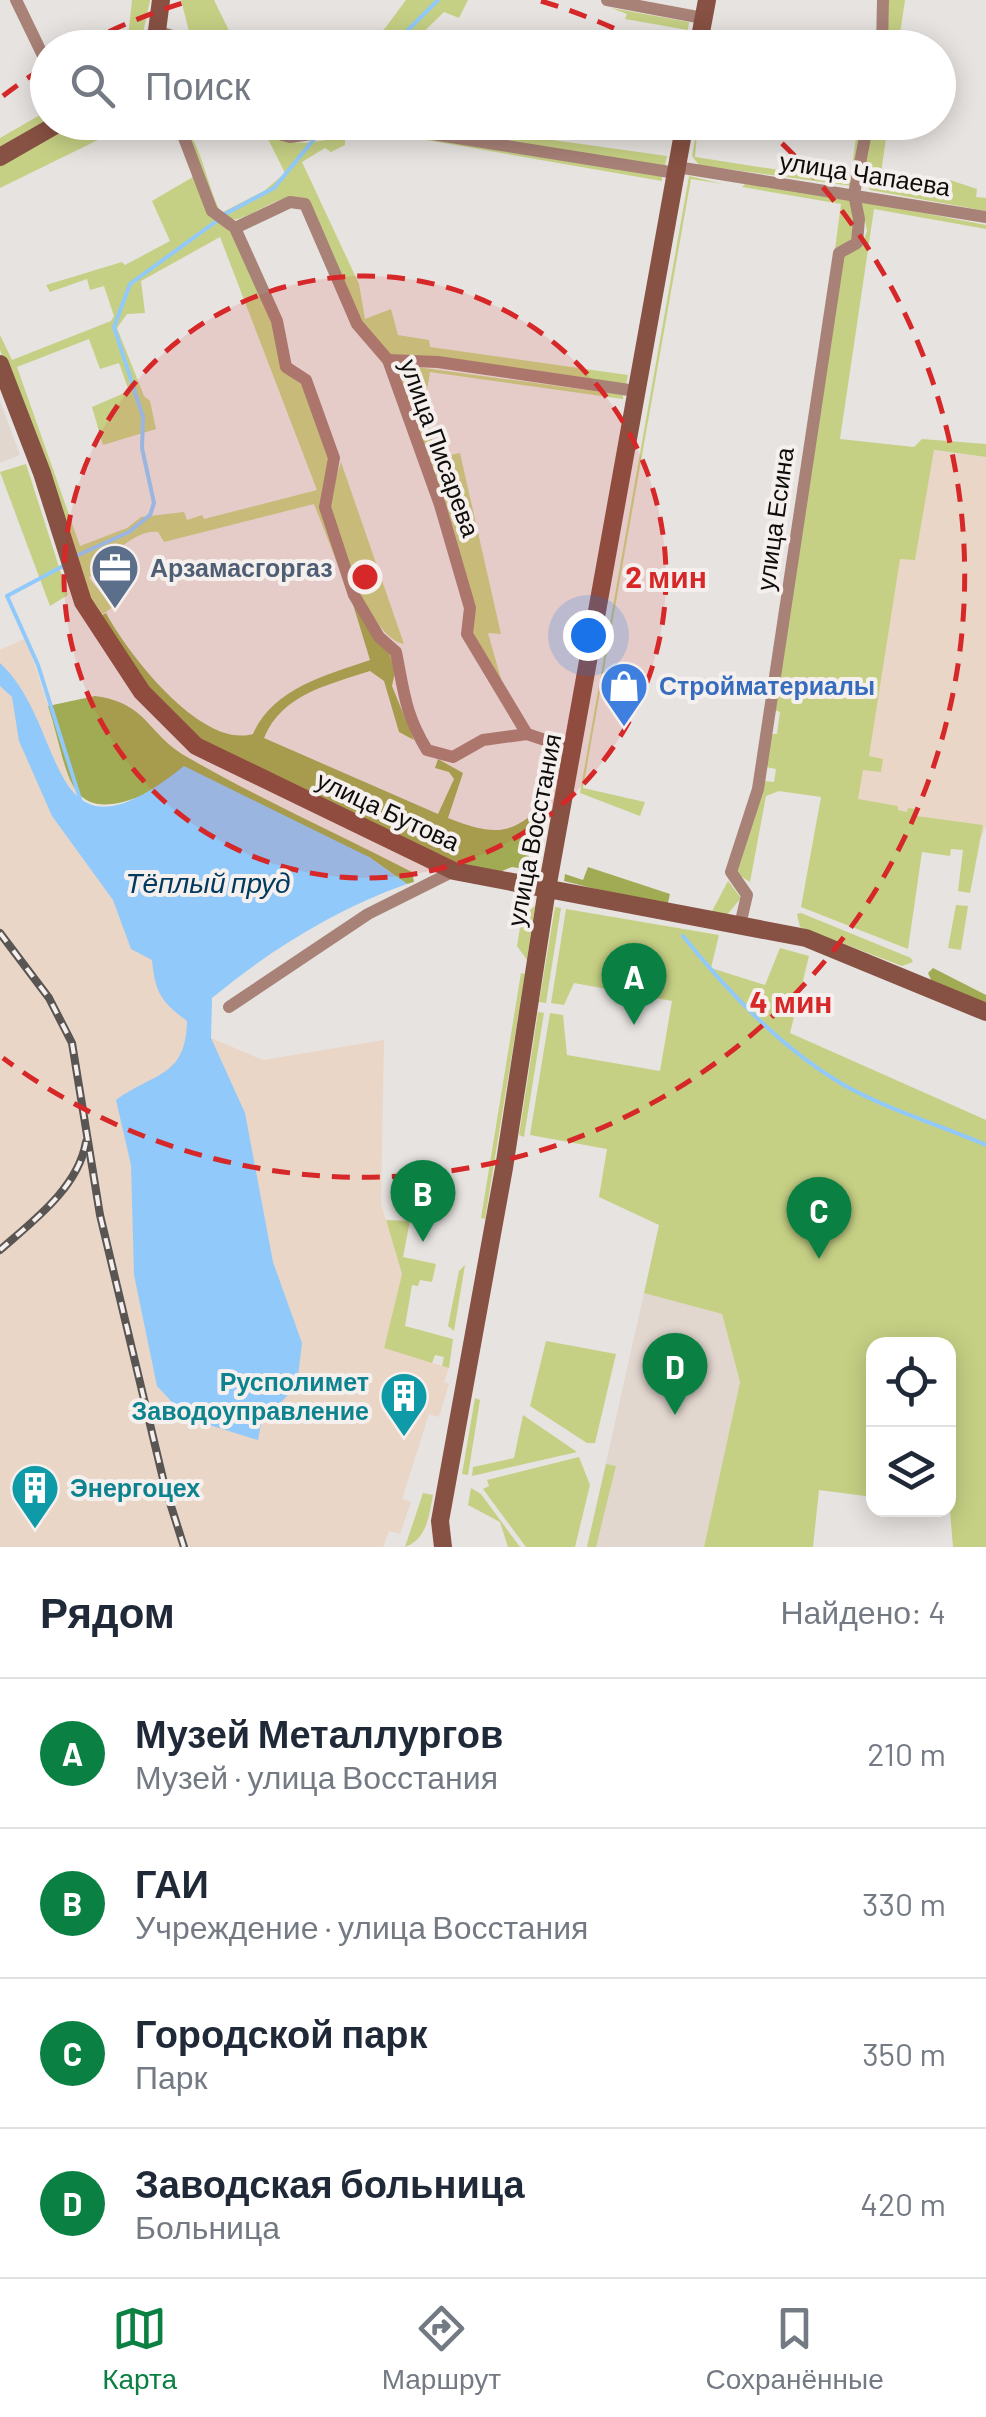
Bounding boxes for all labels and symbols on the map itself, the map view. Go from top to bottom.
street label: улица Чапаева [778,145,953,201]
street label: улица Писарева [395,355,487,541]
street label: улица Есина [749,445,799,592]
office icon: Арзамасгоргаз [89,542,141,610]
place label: Арзамасгоргаз [150,552,333,582]
text: 2 мин [625,558,707,594]
centre of rings [347,559,383,595]
your location [563,610,614,661]
shop icon: Стройматериалы [598,660,650,728]
place label: Стройматериалы [659,670,875,700]
street label: улица Восстания [500,731,566,929]
street label: улица Бутова [312,764,465,856]
water label: Тёплый пруд [125,865,291,899]
pin: A [602,942,666,1025]
text: 4 мин [750,983,832,1019]
pin: B [390,1160,456,1242]
pin: C [786,1176,852,1259]
pin: D [642,1332,708,1415]
place label: Русполимет Заводоуправление [132,1366,369,1425]
building icon: Русполимет Заводоуправление [378,1370,430,1438]
building icon: Энергоцех [9,1462,61,1530]
place label: Энергоцех [70,1472,200,1502]

